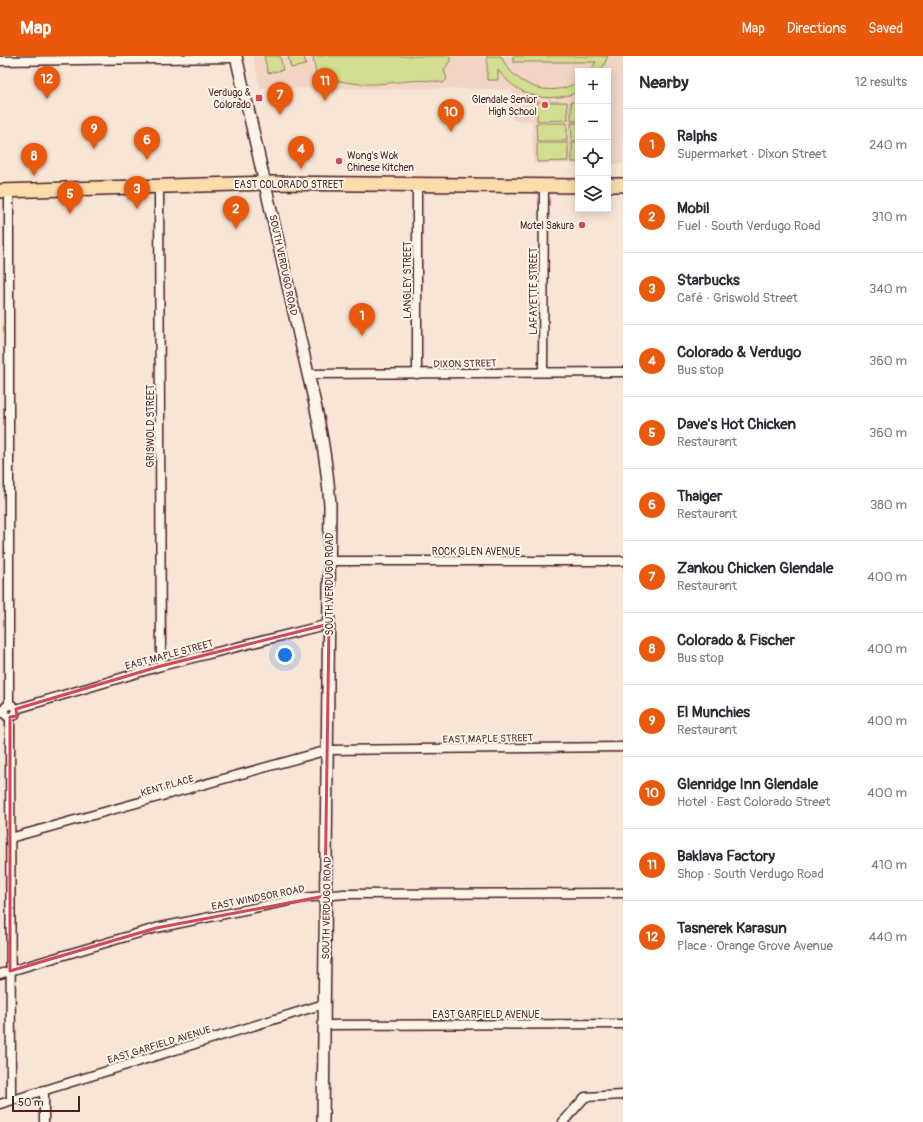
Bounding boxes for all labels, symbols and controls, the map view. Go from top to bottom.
text: Map [20,16,51,40]
text: Map [742,20,765,37]
text: Directions [787,20,846,37]
text: Saved [868,20,903,37]
pin: 12 [34,66,60,99]
pin: 11 [312,68,338,101]
map controls [575,68,611,212]
button: + [575,68,611,104]
text: Nearby [639,72,688,93]
text: 12 results [855,74,907,90]
pin: 7 [267,82,293,115]
place label: Verdugo & Colorado [208,87,252,111]
marker: Verdugo & Colorado [254,93,264,103]
place label: Glendale Senior High School [472,94,537,118]
pin: 10 [438,99,464,132]
marker: Glendale Senior High School [540,100,550,110]
button: − [575,104,611,140]
pin: 9 [81,116,107,149]
pin: 6 [134,127,160,160]
text: Ralphs [677,127,717,146]
pin: 4 [288,136,314,169]
text: 1 [649,137,655,153]
text: 240 m [869,137,907,153]
button: locate [575,140,611,176]
pin: 8 [21,143,47,176]
text: Supermarket · Dixon Street [677,146,827,162]
place label: Wong's Wok Chinese Kitchen [347,150,414,174]
marker: Wong's Wok Chinese Kitchen [334,156,344,166]
pin: 3 [124,176,150,209]
button: layers [575,176,611,212]
street label: EAST COLORADO STREET [234,179,344,191]
pin: 5 [57,181,83,214]
pin: 2 [223,196,249,229]
text: Mobil [677,199,709,218]
text: 2 [648,209,656,225]
text: 310 m [871,209,907,225]
street label: SOUTH VERDUGO ROAD [266,214,300,317]
text: Fuel · South Verdugo Road [677,218,821,234]
place label: Motel Sakura [520,220,574,232]
marker: Motel Sakura [577,220,587,230]
street label: LANGLEY STREET [402,241,414,319]
street label: LAFAYETTE STREET [528,247,540,335]
text: Starbucks [677,271,740,290]
text: 3 [648,281,656,297]
text: 340 m [869,281,907,297]
text: Café · Griswold Street [677,290,798,306]
pin: 1 [349,303,375,336]
text: Colorado & Verdugo [677,343,801,362]
text: 4 [648,353,656,369]
text: 360 m [869,353,907,369]
street label: DIXON STREET [433,357,497,371]
text: Bus stop [677,362,724,378]
street label: GRISWOLD STREET [145,384,157,468]
text: Dave's Hot Chicken [677,415,796,434]
text: 5 [648,425,656,441]
text: 360 m [869,425,907,441]
text: Restaurant [677,434,737,450]
text: Thaiger [677,487,722,506]
text: 6 [648,497,656,513]
text: 380 m [870,497,907,513]
text: Restaurant [677,506,737,522]
street label: SOUTH VERDUGO ROAD [324,533,336,635]
street label: ROCK GLEN AVENUE [432,546,520,558]
text: Zankou Chicken Glendale [677,559,833,578]
text: 7 [649,569,655,585]
text: 400 m [867,569,907,585]
text: Restaurant [677,578,737,594]
text: Colorado & Fischer [677,631,795,650]
street label: EAST MAPLE STREET [124,637,215,672]
text: 8 [649,641,655,657]
text: 400 m [867,641,907,657]
your location [275,645,295,665]
text: Bus stop [677,650,724,666]
text: El Munchies [677,703,750,722]
text: 9 [649,713,655,729]
text: 400 m [867,713,907,729]
text: Restaurant [677,722,737,738]
street label: EAST MAPLE STREET [443,732,534,746]
street label: KENT PLACE [139,773,195,799]
text: Glenridge Inn Glendale [677,775,818,794]
text: 10 [645,785,659,801]
text: 400 m [867,785,907,801]
text: Hotel · East Colorado Street [677,794,830,810]
text: Baklava Factory [677,847,775,866]
street label: SOUTH VERDUGO ROAD [320,857,334,960]
text: 11 [647,857,657,873]
text: 410 m [871,857,907,873]
text: Shop · South Verdugo Road [677,866,824,882]
street label: EAST WINDSOR ROAD [211,883,306,913]
text: Tasnerek Karasun [677,919,787,938]
text: 12 [646,929,658,945]
text: 440 m [869,929,907,945]
text: Place · Orange Grove Avenue [677,938,833,954]
street label: EAST GARFIELD AVENUE [432,1009,540,1021]
street label: EAST GARFIELD AVENUE [106,1024,212,1066]
scale bar [12,1094,80,1113]
text: 50 m [18,1096,44,1109]

